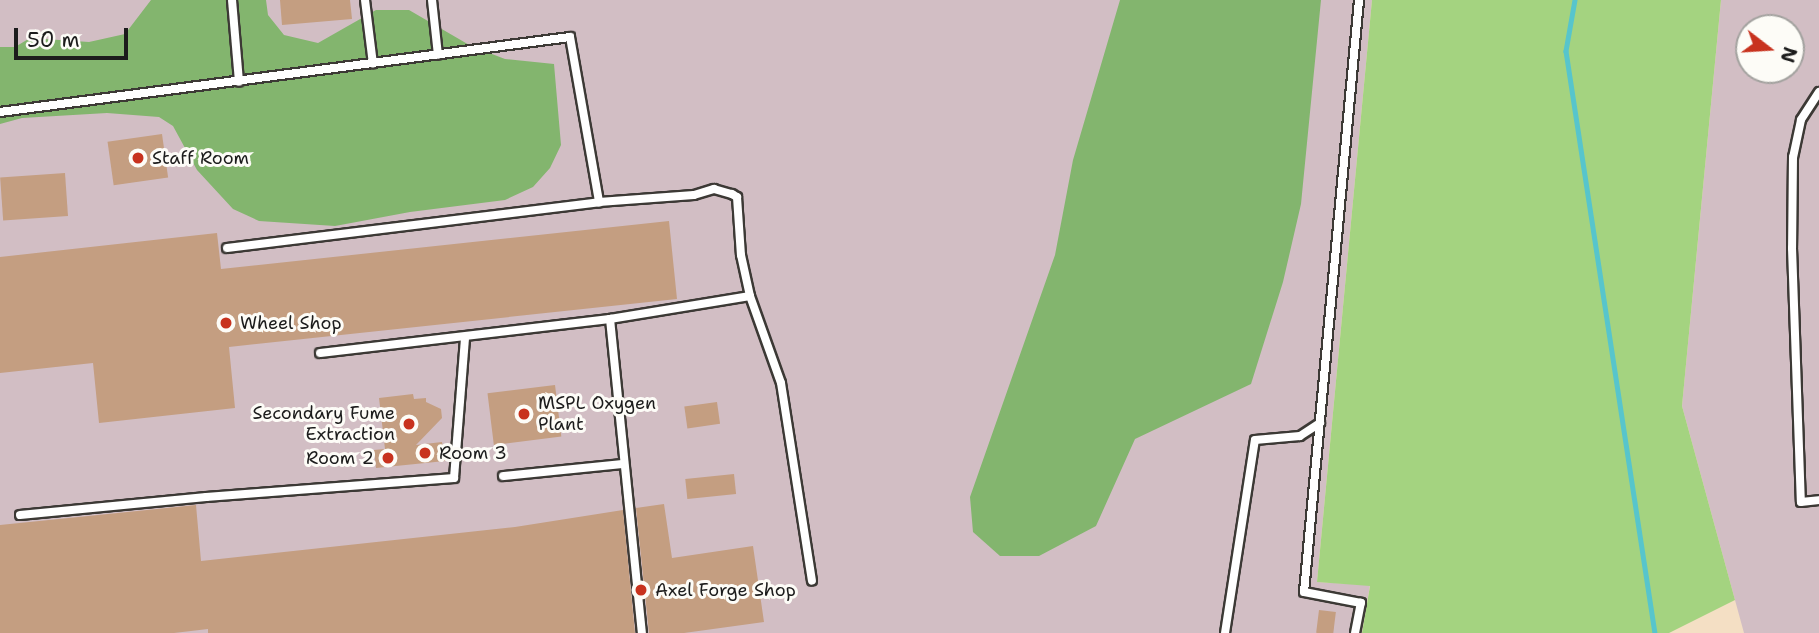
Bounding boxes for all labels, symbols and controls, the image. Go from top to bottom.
scale bar [18,14,131,58]
north arrow [1735,14,1805,84]
text: 50 m [27,26,80,54]
text: N [1774,44,1803,66]
place label: Staff Room [152,147,249,169]
marker: Staff Room [130,150,146,166]
place label: Wheel Shop [240,312,342,334]
marker: Wheel Shop [218,315,234,331]
place label: MSPL Oxygen Plant [538,393,656,436]
place label: Secondary Fume Extraction [252,403,395,446]
marker: MSPL Oxygen Plant [516,406,532,422]
marker: Secondary Fume Extraction [401,416,417,432]
place label: Room 3 [439,442,507,464]
marker: Room 3 [417,445,433,461]
place label: Room 2 [306,447,374,469]
marker: Room 2 [380,450,396,466]
place label: Axel Forge Shop [655,579,796,601]
marker: Axel Forge Shop [633,582,649,598]

